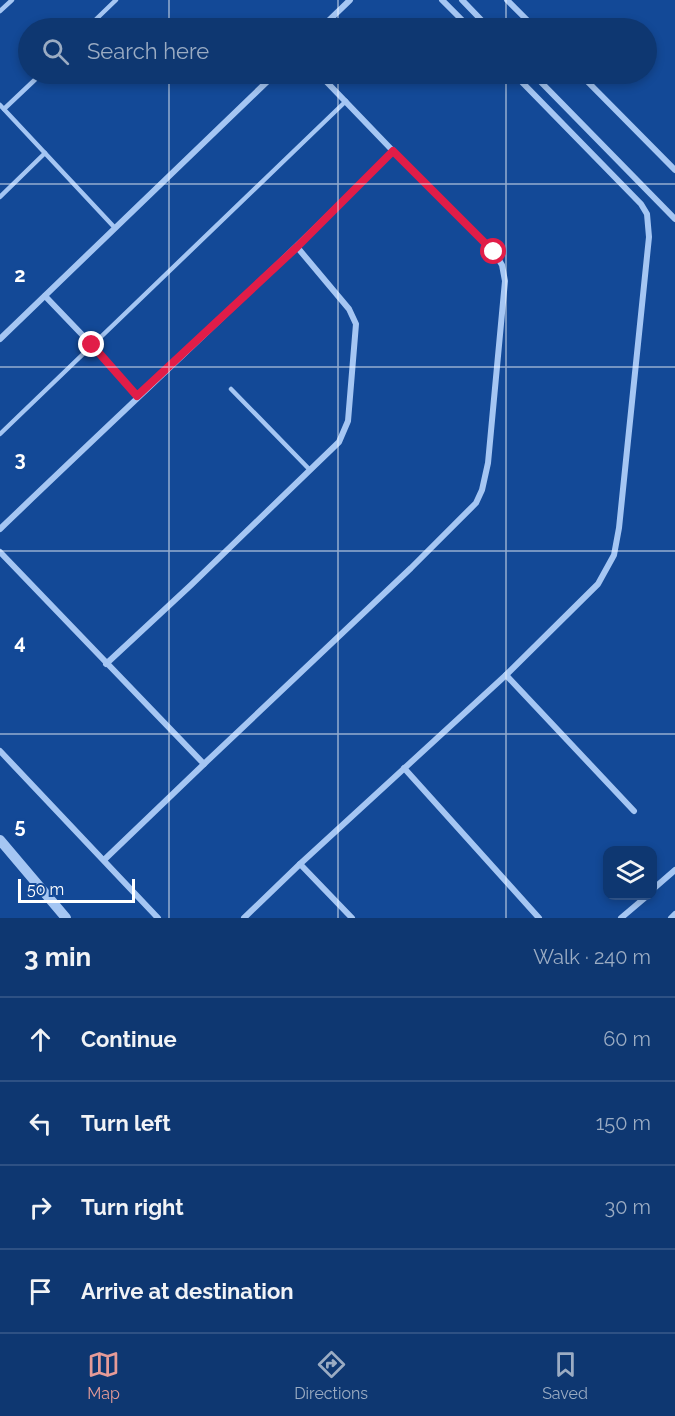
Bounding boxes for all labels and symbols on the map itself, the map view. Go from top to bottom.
route start [480,238,506,264]
text: 2 [14,263,26,287]
route end [78,331,104,357]
text: 3 [14,447,26,471]
text: 4 [14,630,26,654]
text: 5 [14,814,26,838]
scale bar [18,876,135,904]

